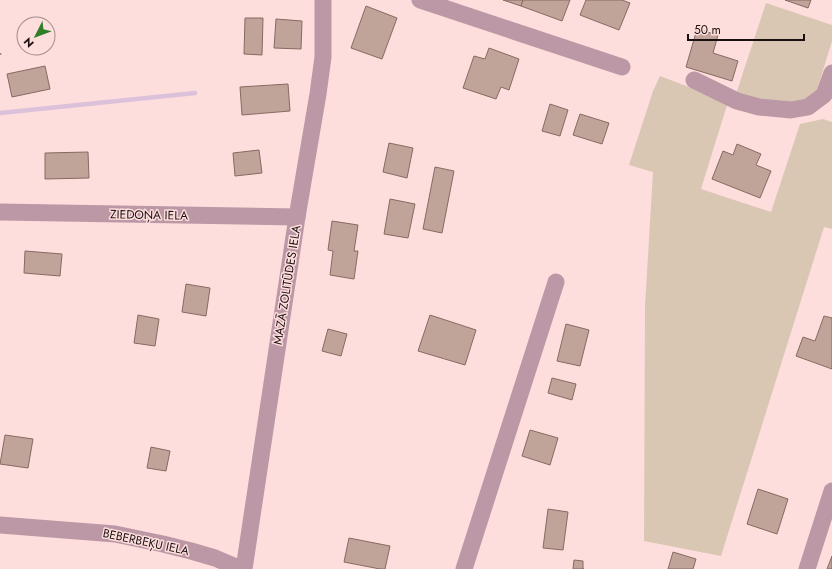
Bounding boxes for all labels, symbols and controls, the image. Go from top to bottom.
north arrow [16,16,56,56]
scale bar [688,16,804,42]
text: 50 m [694,21,721,39]
text: N [20,34,37,51]
street label: ZIEDOŅA IELA [110,205,188,225]
street label: MAZĀ ZOLITŪDES IELA [269,224,305,346]
street label: BEBERBEĶU IELA [101,524,191,560]

